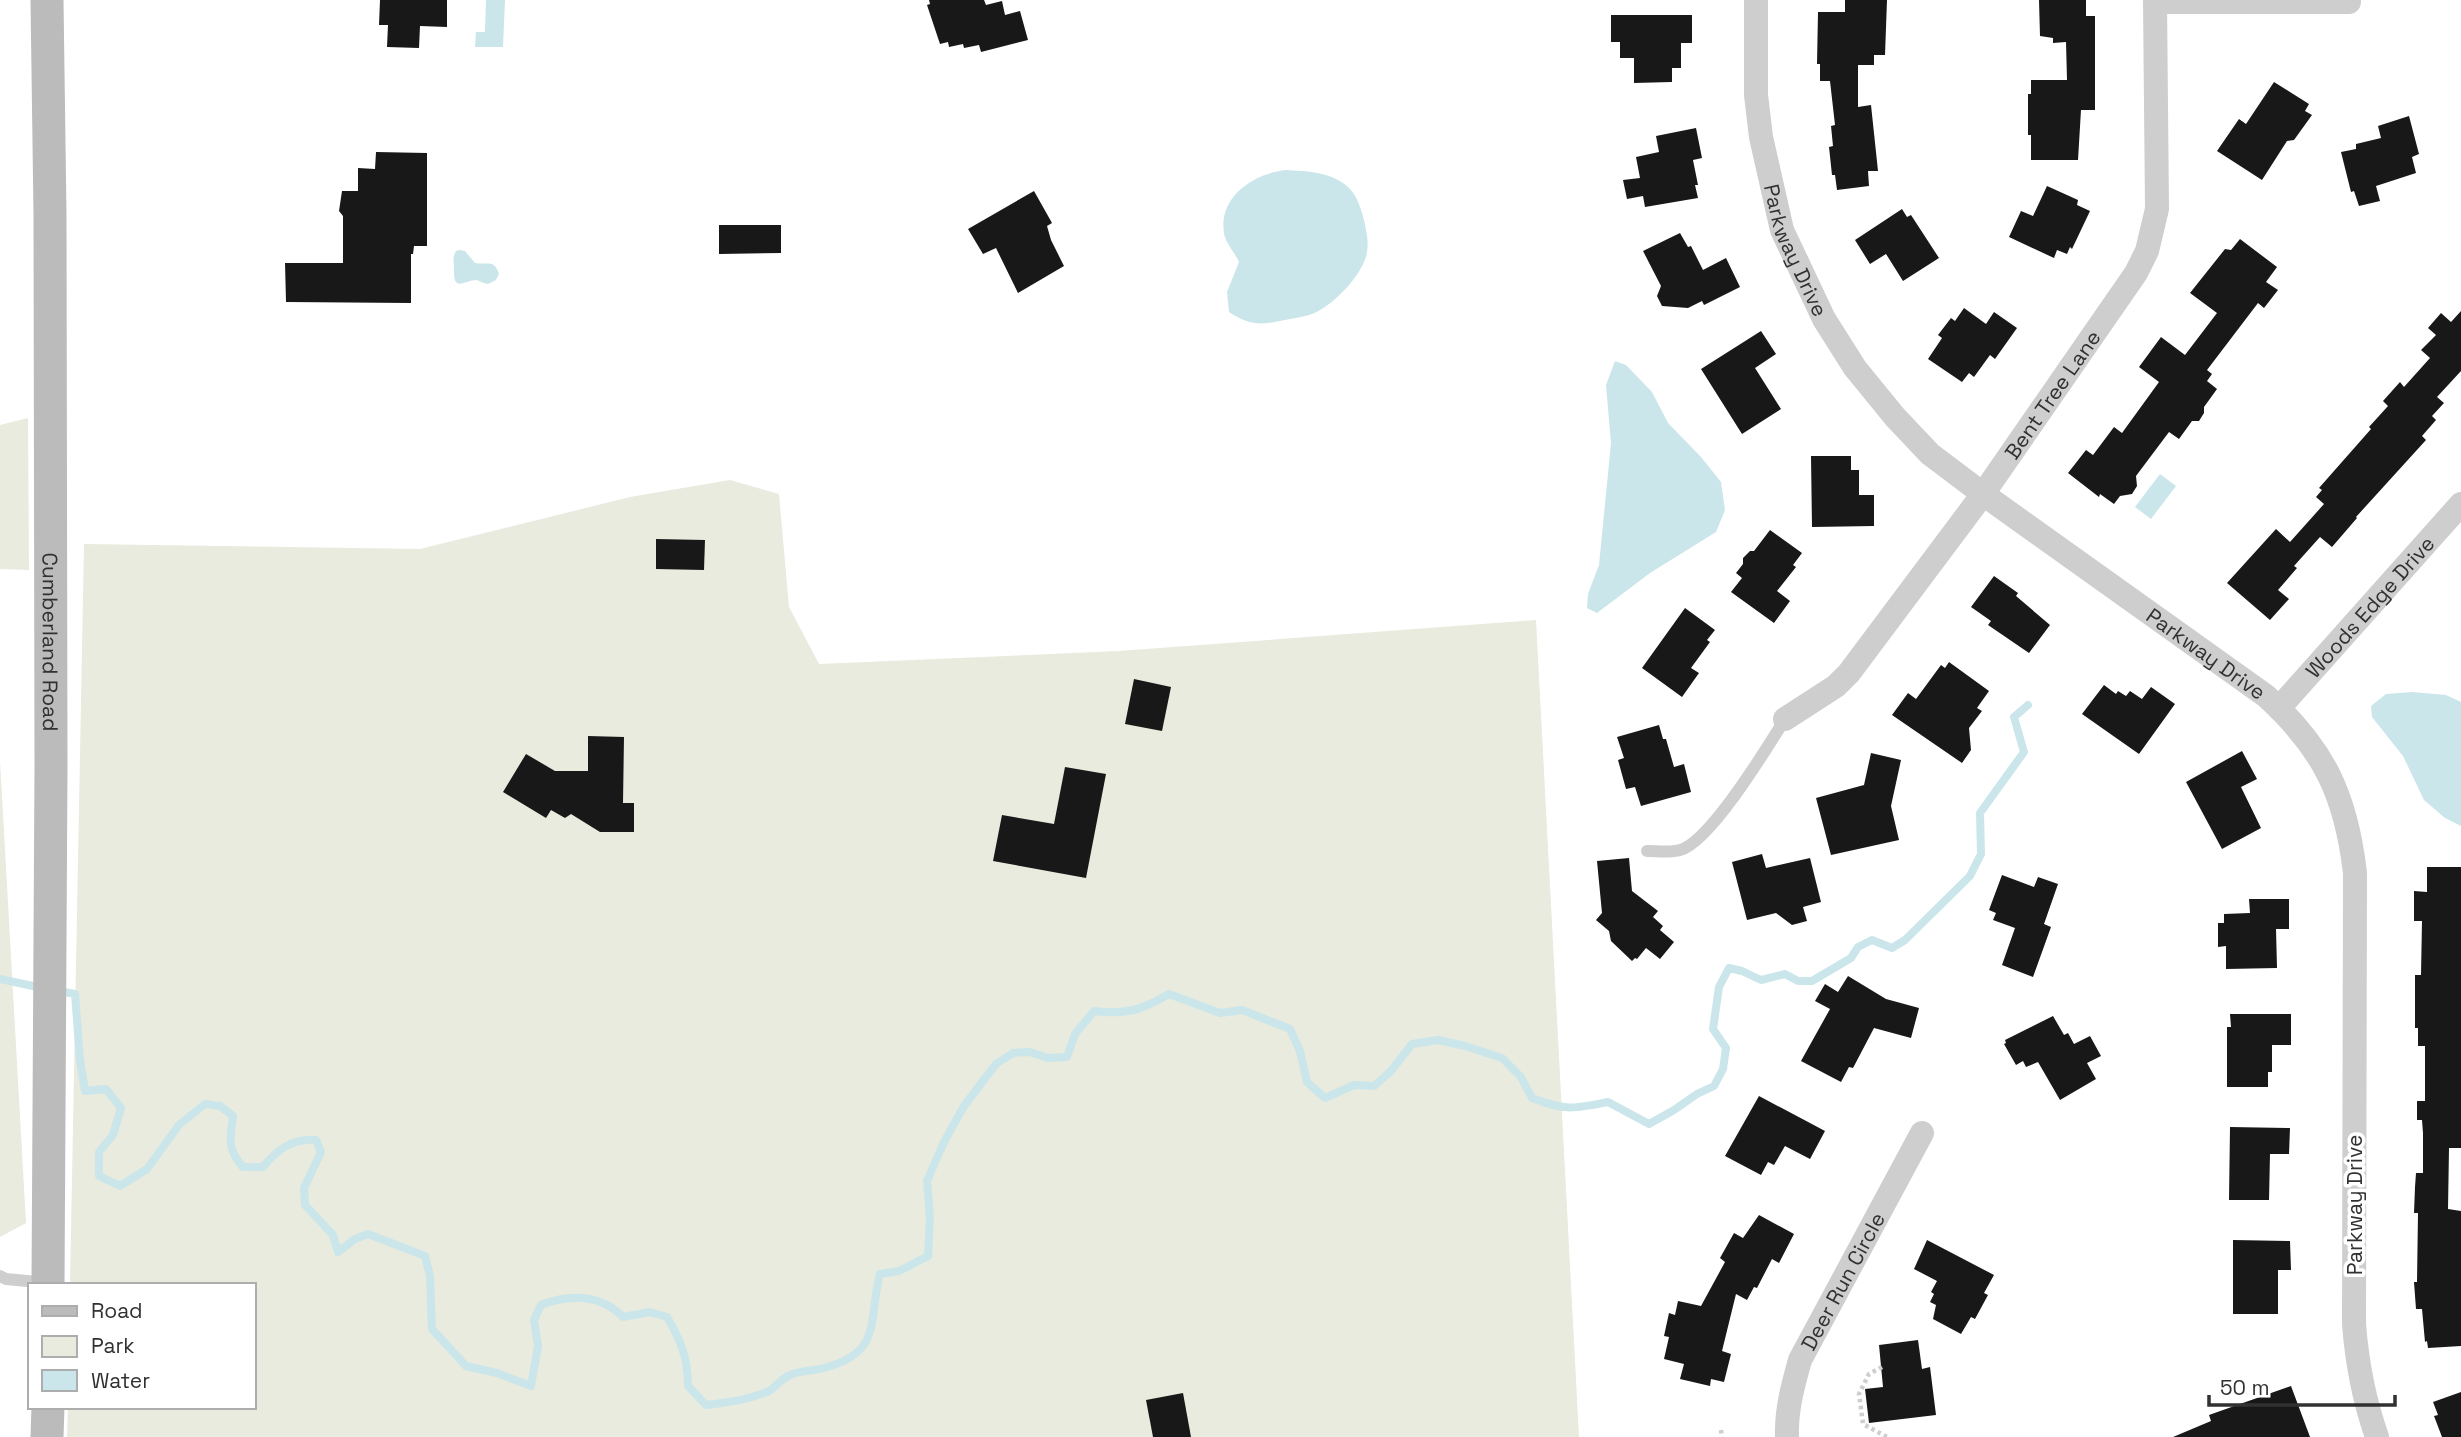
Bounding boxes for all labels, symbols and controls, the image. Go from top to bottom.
street label: Parkway Drive [1758,181,1834,321]
street label: Bent Tree Lane [1998,325,2106,464]
street label: Woods Edge Drive [2299,530,2440,683]
street label: Cumberland Road [37,552,64,731]
street label: Parkway Drive [2141,602,2271,705]
street label: Parkway Drive [2341,1135,2368,1275]
street label: Deer Run Circle [1794,1207,1890,1355]
legend [28,1283,256,1409]
text: Road [91,1297,143,1324]
text: Park [91,1332,135,1359]
scale bar [2209,1364,2394,1408]
text: Water [91,1367,150,1394]
text: 50 m [2220,1374,2270,1401]

